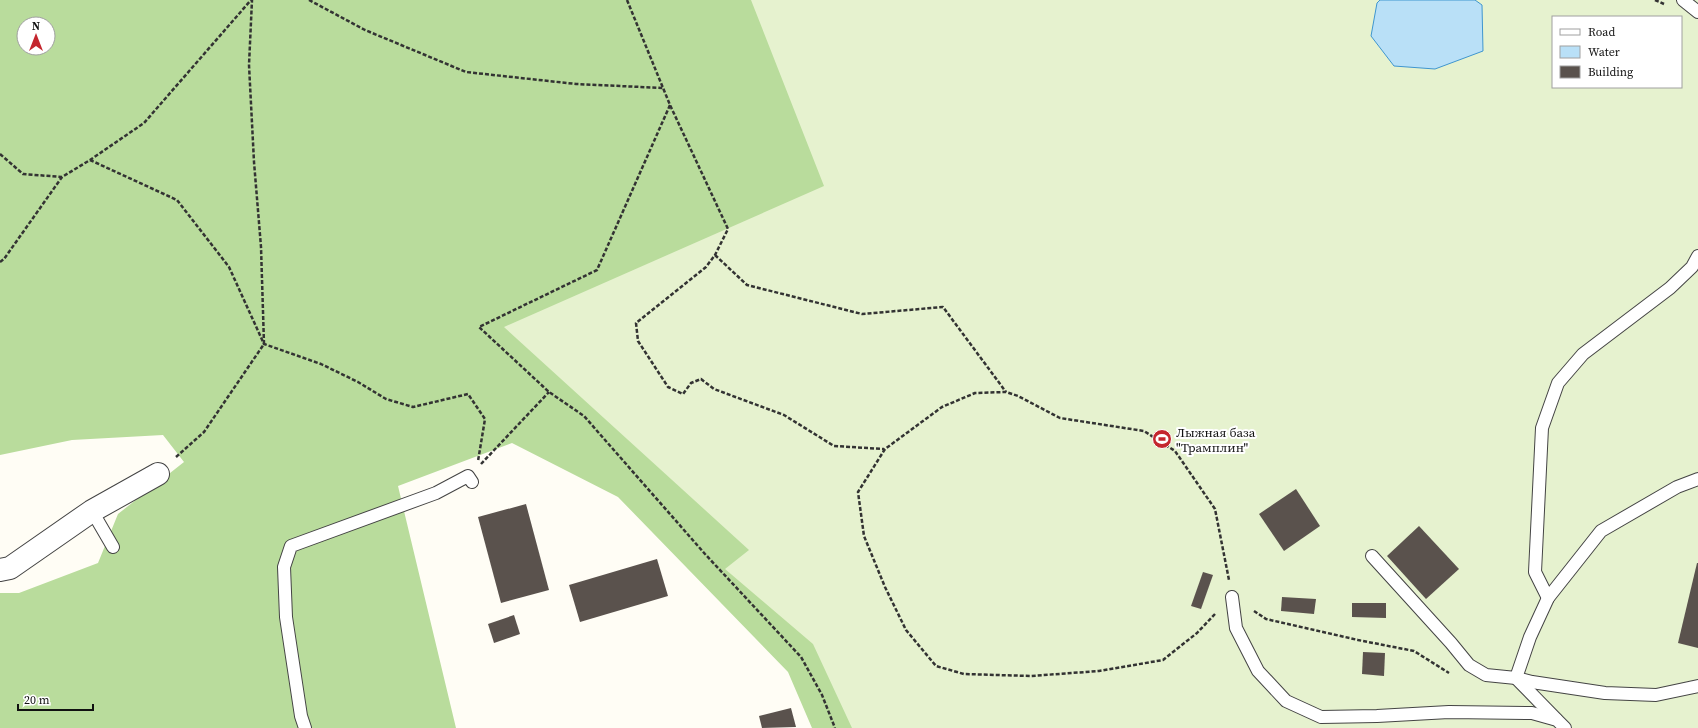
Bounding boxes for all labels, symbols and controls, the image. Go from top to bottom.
north arrow [16,16,56,56]
legend [1552,16,1682,88]
text: N [32,19,40,34]
text: Road [1588,24,1615,40]
text: Water [1588,44,1620,60]
text: Building [1588,64,1633,80]
place label: Лыжная база "Трамплин" [1176,424,1256,456]
sports icon: Лыжная база "Трамплин" [1151,428,1173,450]
scale bar [18,686,93,712]
text: 20 m [24,692,50,708]

